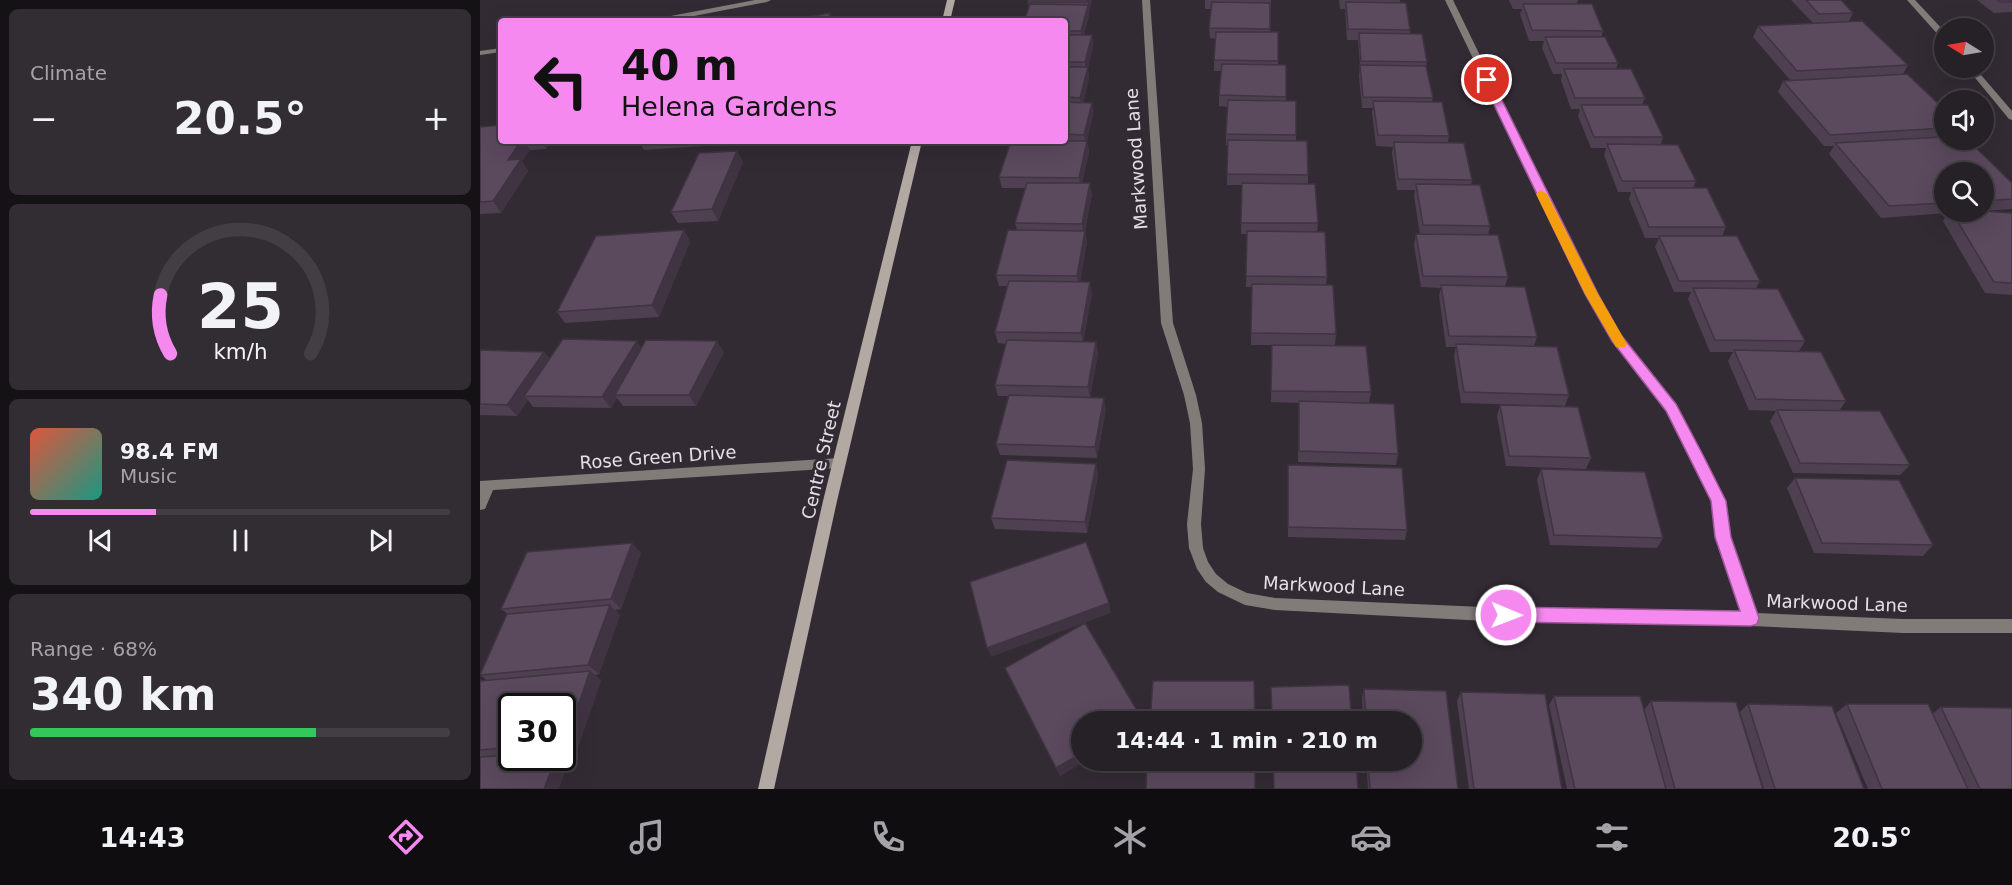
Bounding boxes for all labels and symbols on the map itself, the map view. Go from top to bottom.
north arrow [1934,18,1994,78]
pin [1461,54,1512,105]
street label: Markwood Lane [1121,88,1151,230]
street label: Centre Street [797,399,845,521]
street label: Rose Green Drive [579,441,737,473]
street label: Markwood Lane [1263,572,1405,600]
position arrow [1474,583,1538,647]
street label: Markwood Lane [1766,590,1908,616]
speed limit sign: 30 [498,693,576,771]

